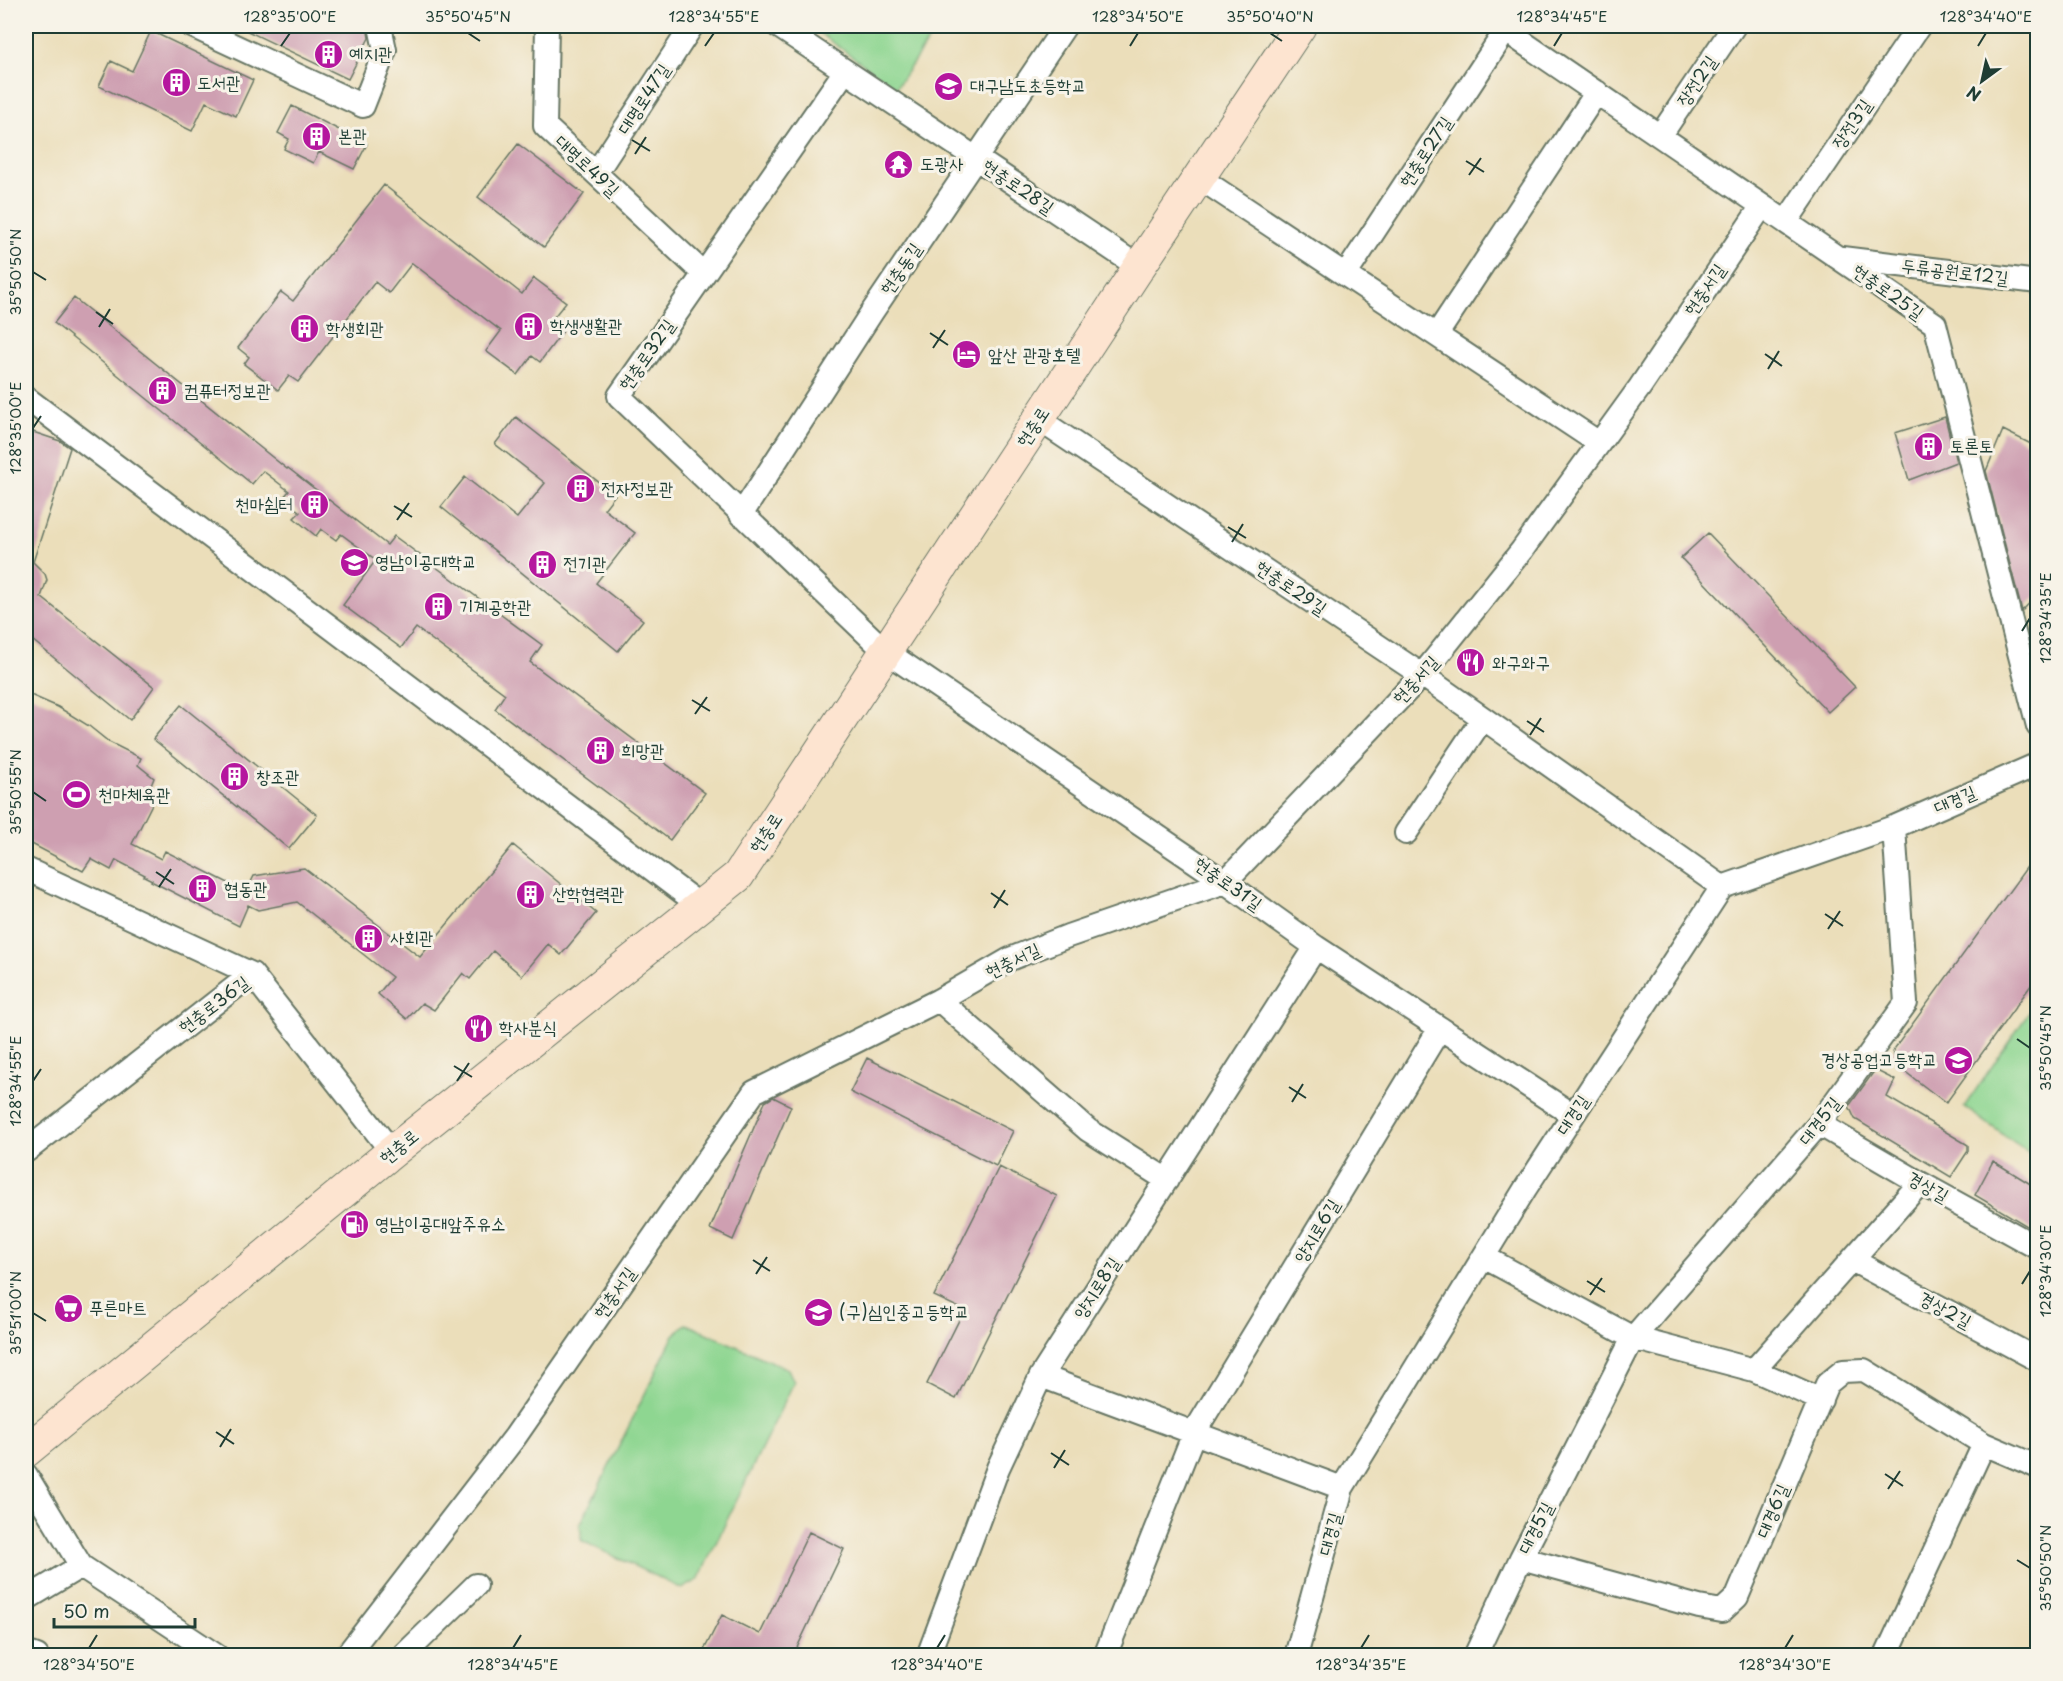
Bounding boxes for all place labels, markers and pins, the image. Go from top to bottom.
building icon: 예지관 [312,38,344,70]
place label: 예지관 [349,39,392,66]
building icon: 도서관 [160,67,192,99]
place label: 도서관 [197,68,240,95]
school or university icon: 대구남도초등학교 [933,70,965,102]
place label: 대구남도초등학교 [970,71,1086,98]
building icon: 본관 [301,120,333,152]
place label: 본관 [338,121,367,148]
temple icon: 도광사 [883,148,915,180]
place label: 도광사 [920,149,964,176]
building icon: 학생생활관 [513,310,545,342]
place label: 학생생활관 [550,311,622,338]
building icon: 학생회관 [289,313,321,345]
place label: 학생회관 [326,314,384,341]
hotel icon: 앞산 관광호텔 [951,339,983,371]
place label: 앞산 관광호텔 [988,340,1081,367]
building icon: 컴퓨터정보관 [147,375,179,407]
place label: 컴퓨터정보관 [184,376,271,403]
building icon: 토론토 [1913,430,1945,462]
place label: 토론토 [1950,431,1993,458]
building icon: 전자정보관 [564,473,596,505]
place label: 전자정보관 [601,474,673,501]
building icon: 천마쉼터 [298,489,330,521]
place label: 천마쉼터 [235,490,293,517]
school or university icon: 영남이공대학교 [338,546,370,578]
place label: 영남이공대학교 [375,547,476,574]
building icon: 전기관 [526,548,558,580]
place label: 전기관 [563,549,606,576]
building icon: 기계공학관 [422,591,454,623]
place label: 기계공학관 [459,592,531,619]
restaurant icon: 와구와구 [1455,647,1487,679]
place label: 와구와구 [1492,648,1550,675]
building icon: 희망관 [584,735,616,767]
place label: 희망관 [621,736,664,763]
building icon: 창조관 [219,761,251,793]
place label: 창조관 [256,762,299,789]
sports icon: 천마체육관 [61,779,93,811]
place label: 천마체육관 [98,780,170,807]
building icon: 협동관 [187,873,219,905]
place label: 협동관 [224,874,267,901]
building icon: 산학협력관 [515,878,547,910]
place label: 산학협력관 [552,879,624,906]
building icon: 사회관 [353,922,385,954]
place label: 사회관 [390,923,433,950]
restaurant icon: 학사분식 [462,1012,494,1044]
place label: 학사분식 [499,1013,557,1040]
school or university icon: 경상공업고등학교 [1942,1044,1974,1076]
place label: 경상공업고등학교 [1821,1045,1937,1072]
fuel station icon: 영남이공대앞주유소 [338,1208,370,1240]
place label: 영남이공대앞주유소 [375,1209,505,1236]
supermarket icon: 푸른마트 [52,1292,84,1324]
place label: 푸른마트 [89,1293,147,1320]
school or university icon: (구)심인중고등학교 [802,1296,834,1328]
place label: (구)심인중고등학교 [839,1297,969,1324]

